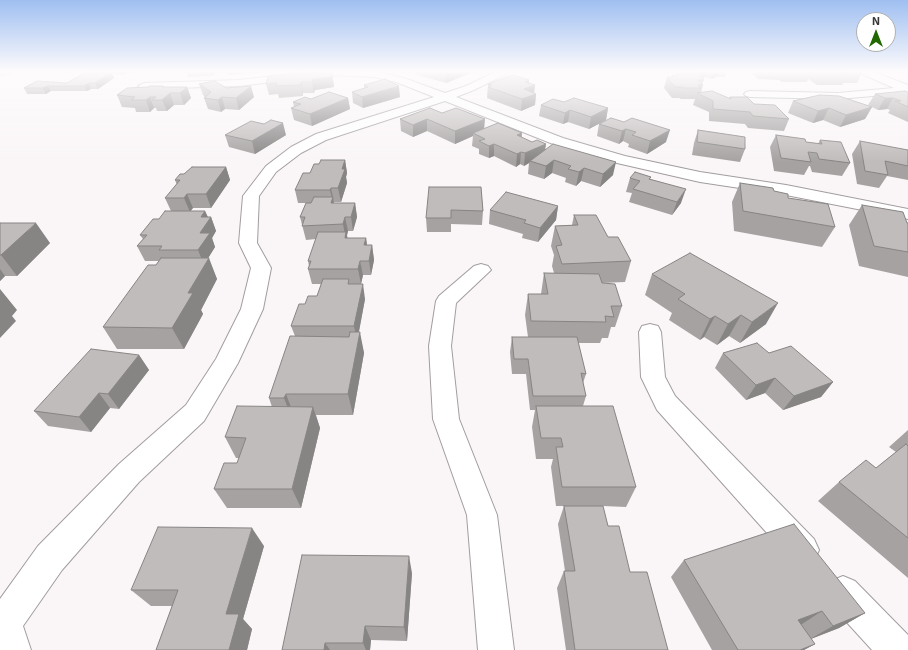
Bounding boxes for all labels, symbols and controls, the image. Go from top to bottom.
north arrow [856,12,896,52]
text: N [872,14,880,27]

